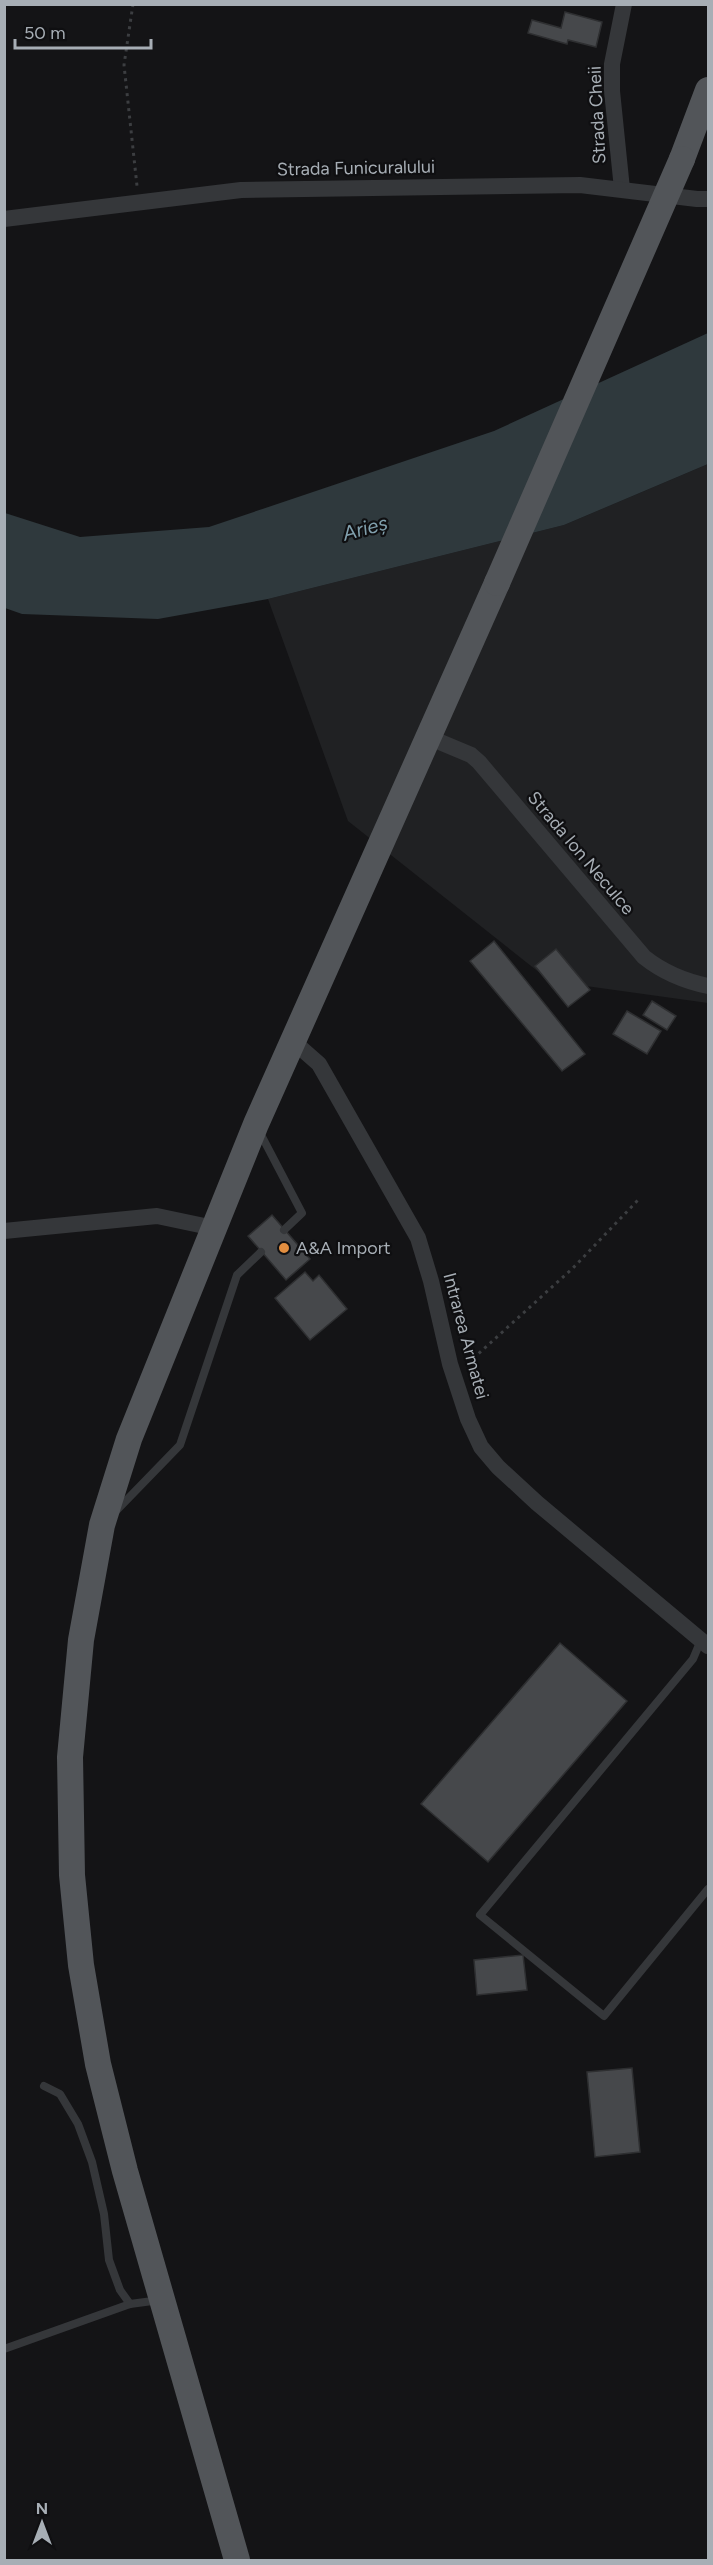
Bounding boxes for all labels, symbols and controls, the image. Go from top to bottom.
scale bar [15,12,152,50]
text: 50 m [24,22,66,44]
street label: Strada Cheii [583,65,611,165]
street label: Strada Funicuralului [277,156,435,180]
water label: Arieș [339,510,391,546]
street label: Strada Ion Neculce [523,787,639,919]
place label: A&A Import [296,1237,391,1259]
marker: A&A Import [277,1241,291,1255]
street label: Intrarea Armatei [439,1270,493,1402]
north arrow [12,2493,72,2553]
text: N [36,2499,48,2518]

